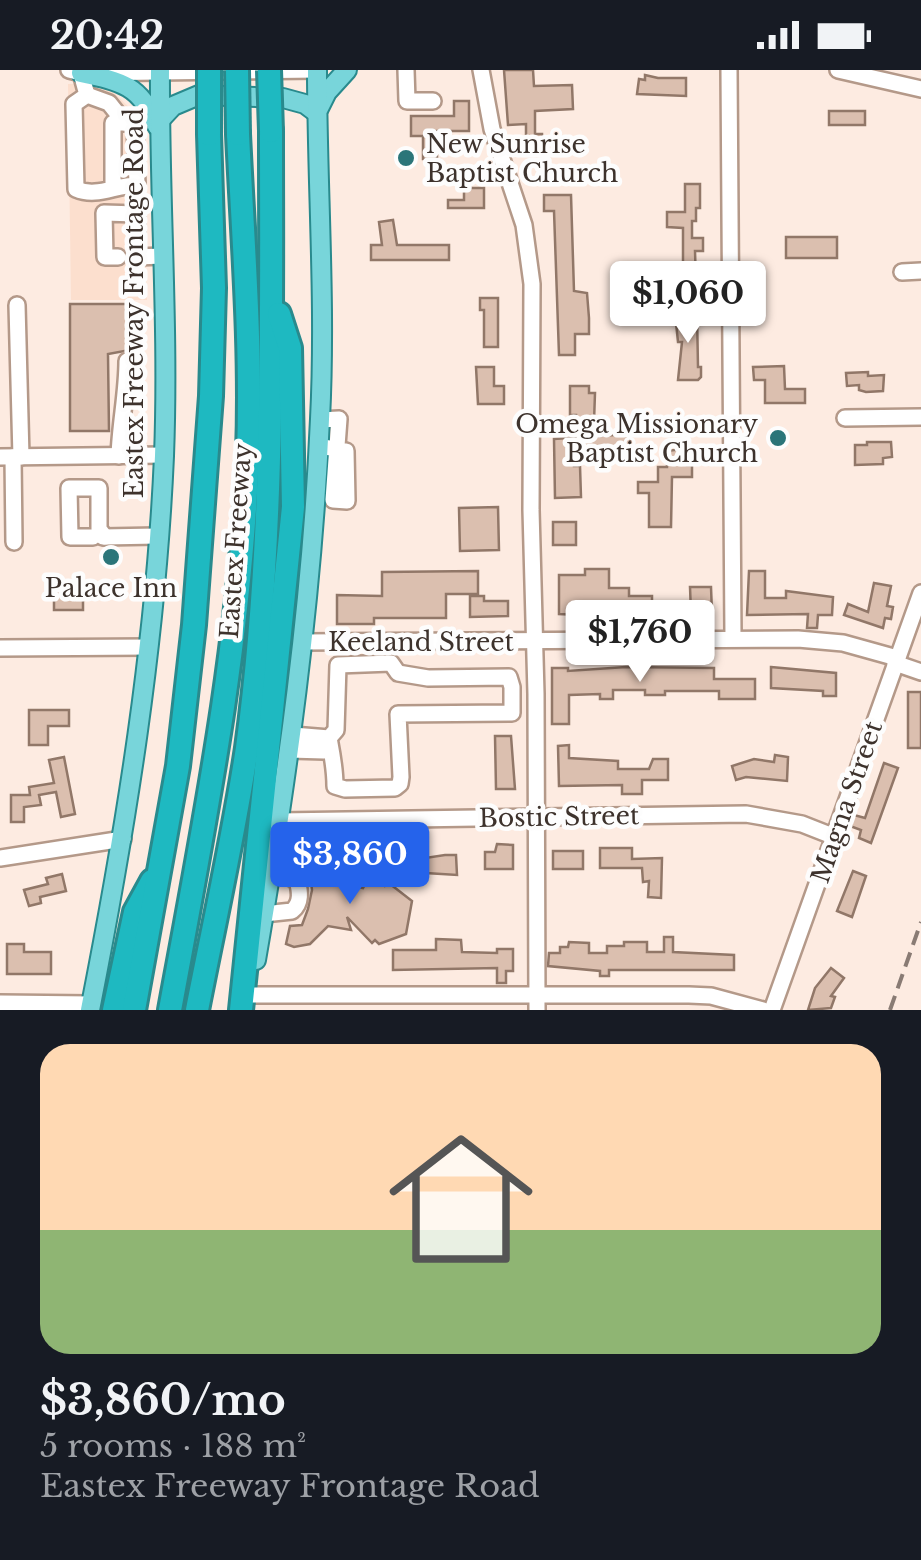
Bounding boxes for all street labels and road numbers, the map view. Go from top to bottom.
street label: Eastex Freeway Frontage Road [119,108,150,498]
street label: Eastex Freeway [214,442,258,640]
street label: Keeland Street [328,627,515,658]
street label: Magna Street [805,716,889,887]
street label: Bostic Street [478,800,640,834]

